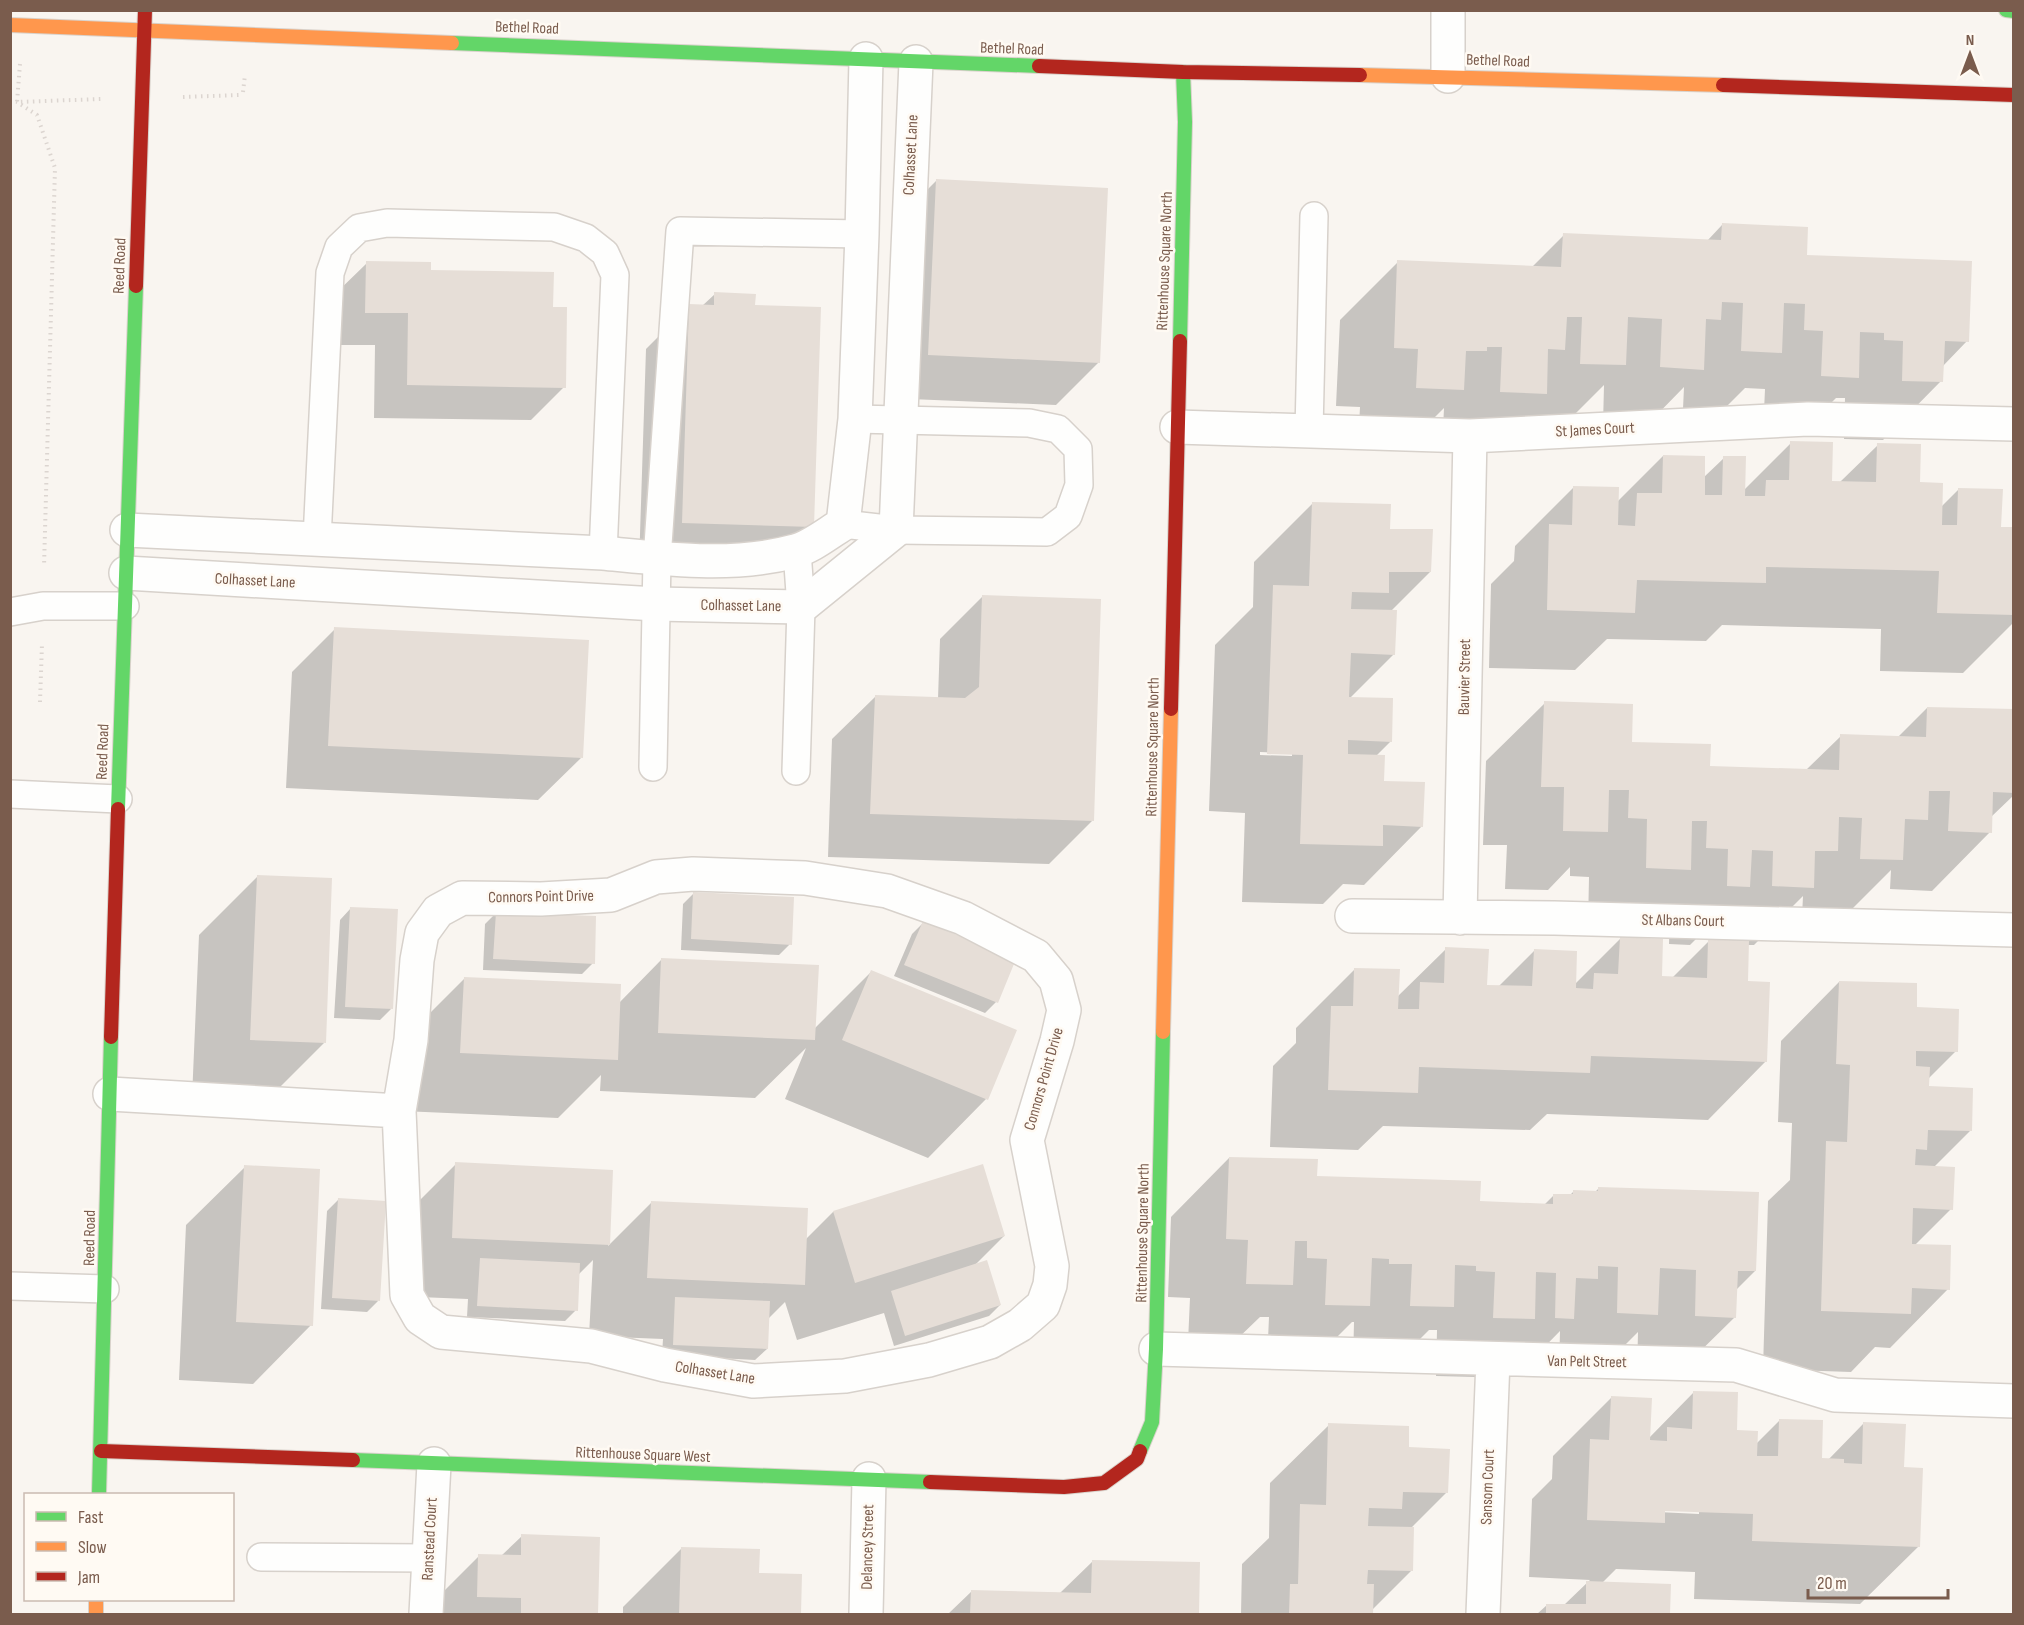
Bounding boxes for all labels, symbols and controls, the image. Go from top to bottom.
street label: Bethel Road [495,17,559,39]
north arrow [1940,24,2000,84]
text: N [1966,31,1974,50]
street label: Bethel Road [980,38,1044,60]
street label: Bethel Road [1466,50,1530,72]
street label: Colhasset Lane [899,114,923,196]
street label: Rittenhouse Square North [1153,191,1177,331]
street label: Reed Road [110,238,130,294]
street label: St James Court [1555,418,1635,442]
street label: Colhasset Lane [214,569,296,593]
street label: Colhasset Lane [700,596,782,616]
street label: Bauvier Street [1455,638,1475,715]
street label: Rittenhouse Square North [1142,677,1164,817]
street label: Reed Road [93,724,113,780]
street label: Connors Point Drive [488,887,594,907]
street label: St Albans Court [1641,911,1725,931]
street label: Connors Point Drive [1020,1025,1068,1133]
street label: Rittenhouse Square North [1132,1163,1154,1303]
street label: Reed Road [80,1210,100,1266]
street label: Van Pelt Street [1547,1352,1627,1372]
street label: Colhasset Lane [674,1357,756,1389]
street label: Rittenhouse Square West [575,1443,711,1467]
street label: Sansom Court [1477,1449,1499,1525]
legend [24,1493,234,1601]
street label: Ranstead Court [418,1497,442,1581]
street label: Delancey Street [858,1504,878,1590]
text: Fast [78,1507,104,1528]
text: Slow [78,1537,107,1558]
scale bar [1808,1562,1948,1600]
text: Jam [77,1567,100,1588]
text: 20 m [1817,1573,1847,1594]

